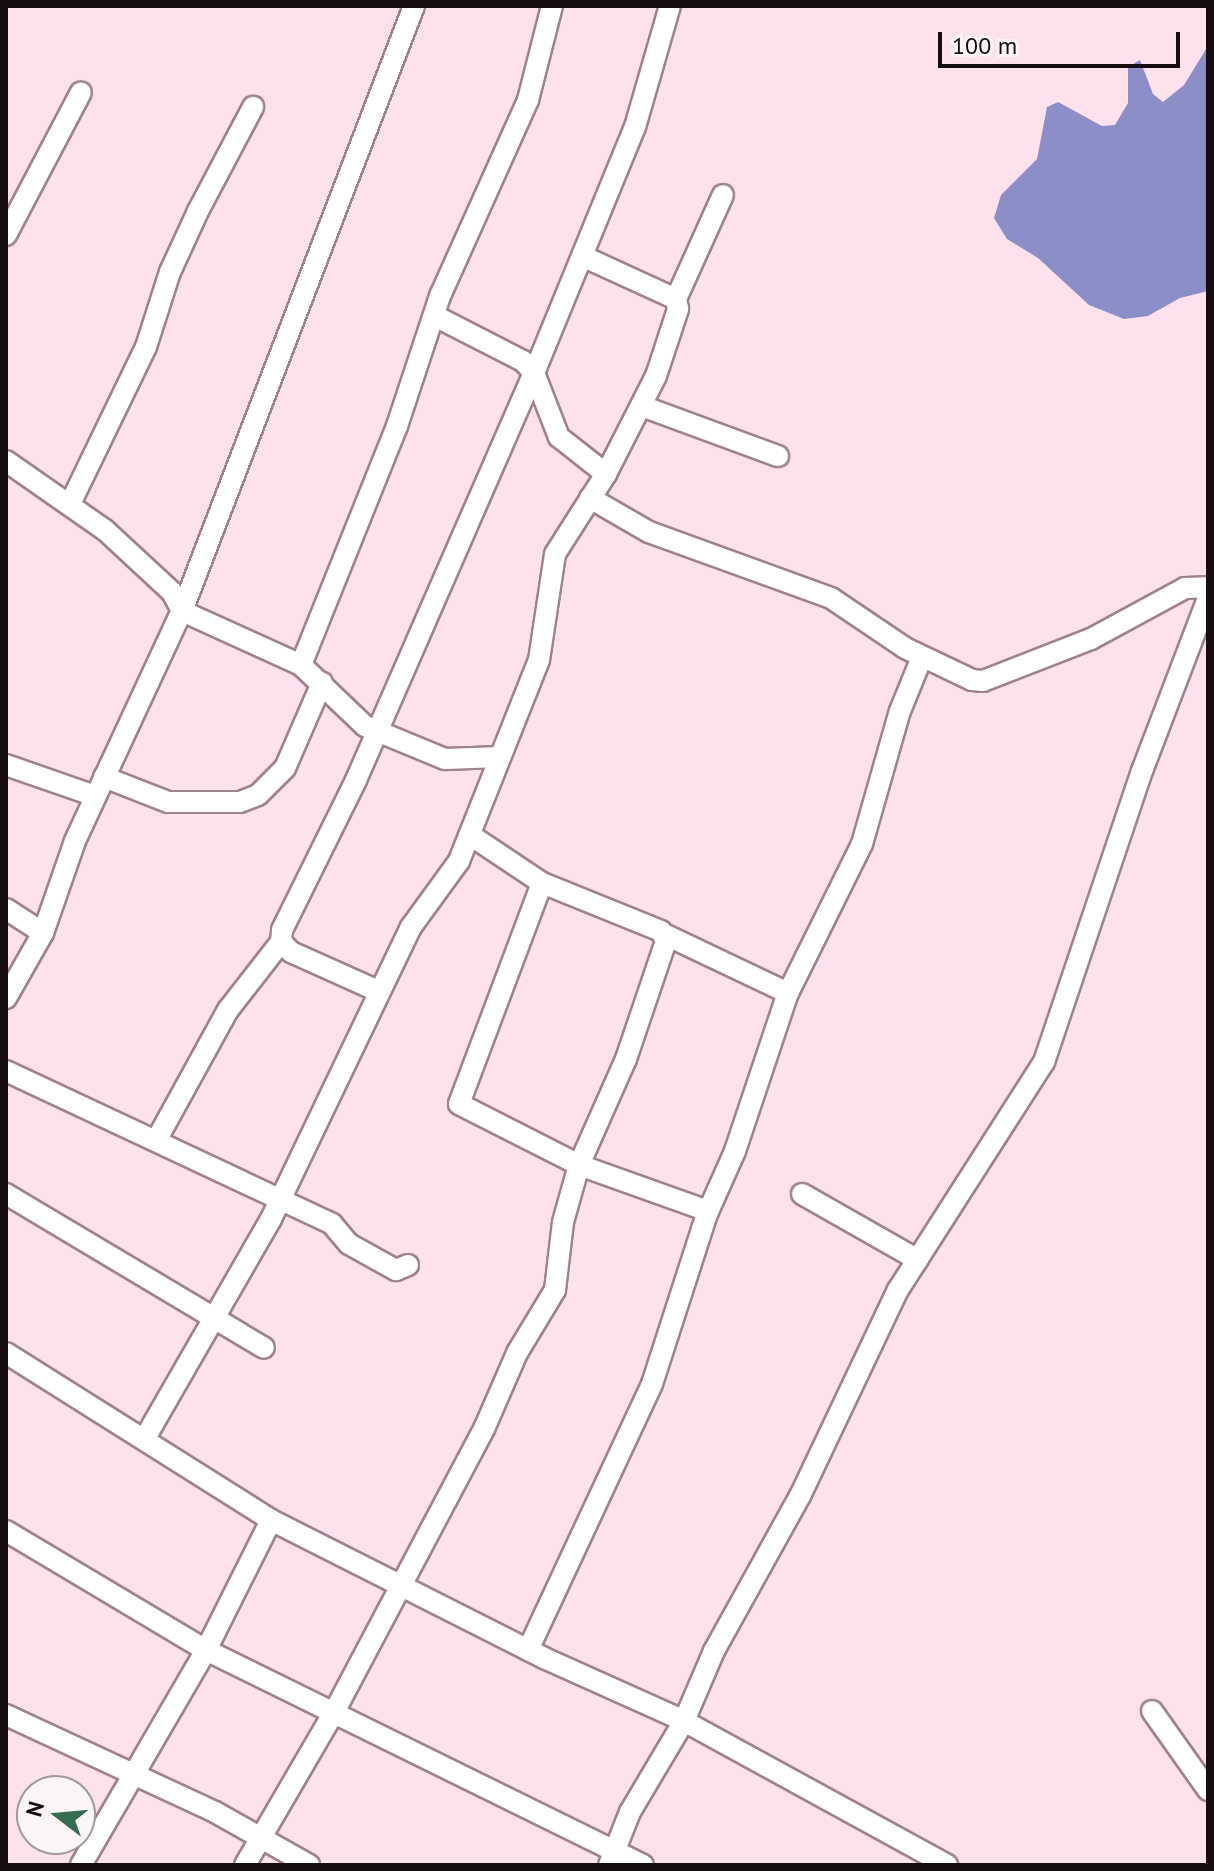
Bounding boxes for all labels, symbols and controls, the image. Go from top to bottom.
scale bar [942,16,1184,66]
text: 100 m [952,30,1017,61]
north arrow [16,1775,96,1855]
text: N [19,1798,50,1820]

